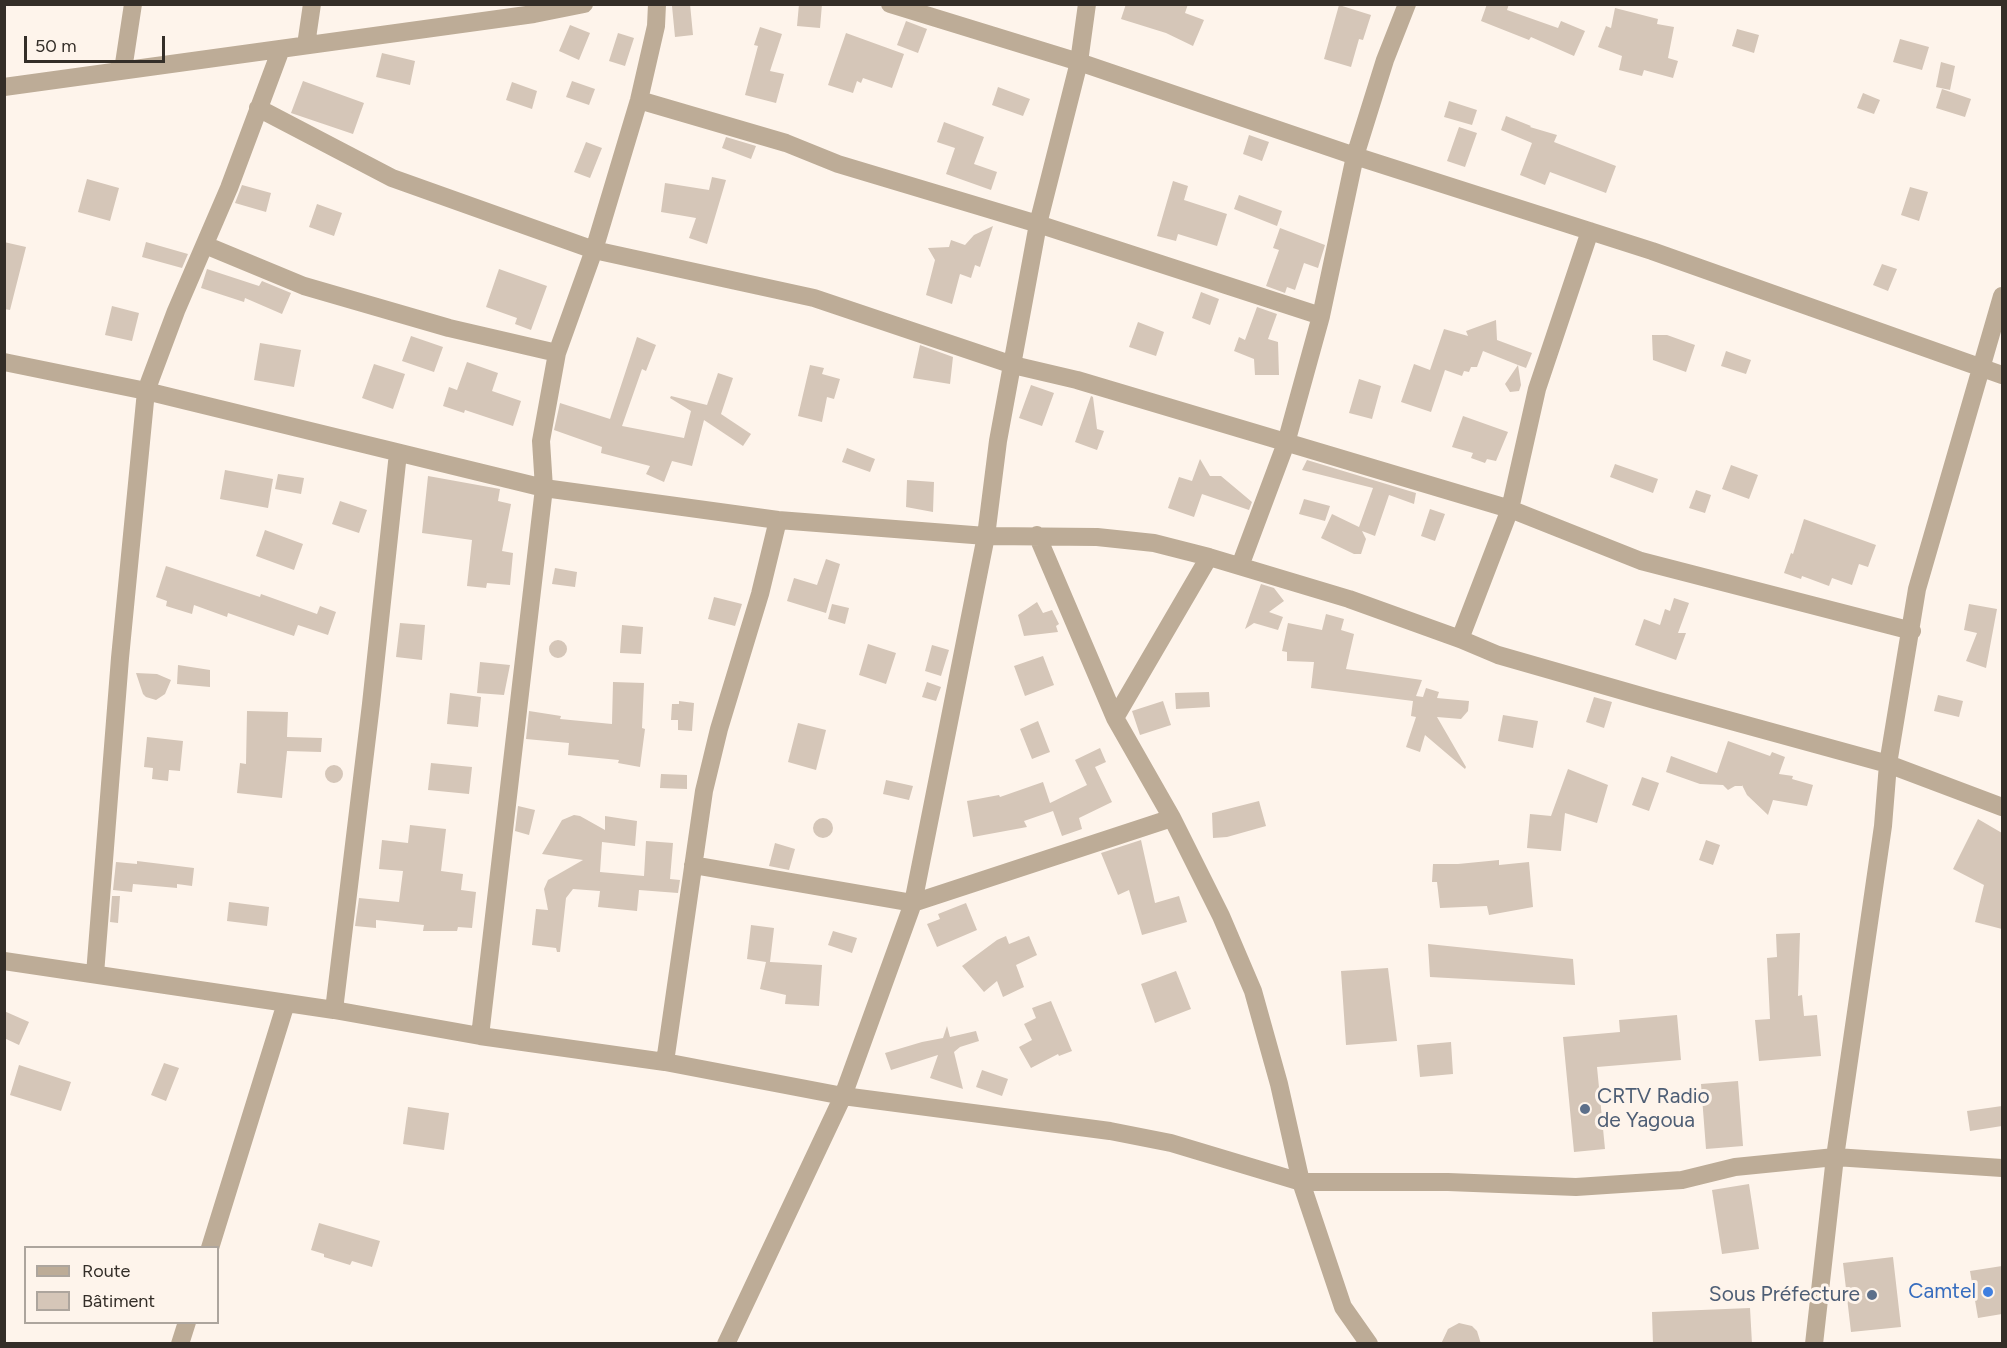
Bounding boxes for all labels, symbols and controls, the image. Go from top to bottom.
scale bar [27,24,168,62]
text: 50 m [35,35,77,57]
place label: CRTV Radio de Yagoua [1597,1084,1710,1134]
marker: CRTV Radio de Yagoua [1578,1102,1592,1116]
legend [24,1246,219,1324]
text: Route [82,1260,130,1282]
place label: Camtel [1908,1279,1976,1305]
place label: Sous Préfecture [1709,1282,1860,1308]
marker: Camtel [1981,1285,1995,1299]
marker: Sous Préfecture [1865,1288,1879,1302]
text: Bâtiment [82,1290,155,1312]

